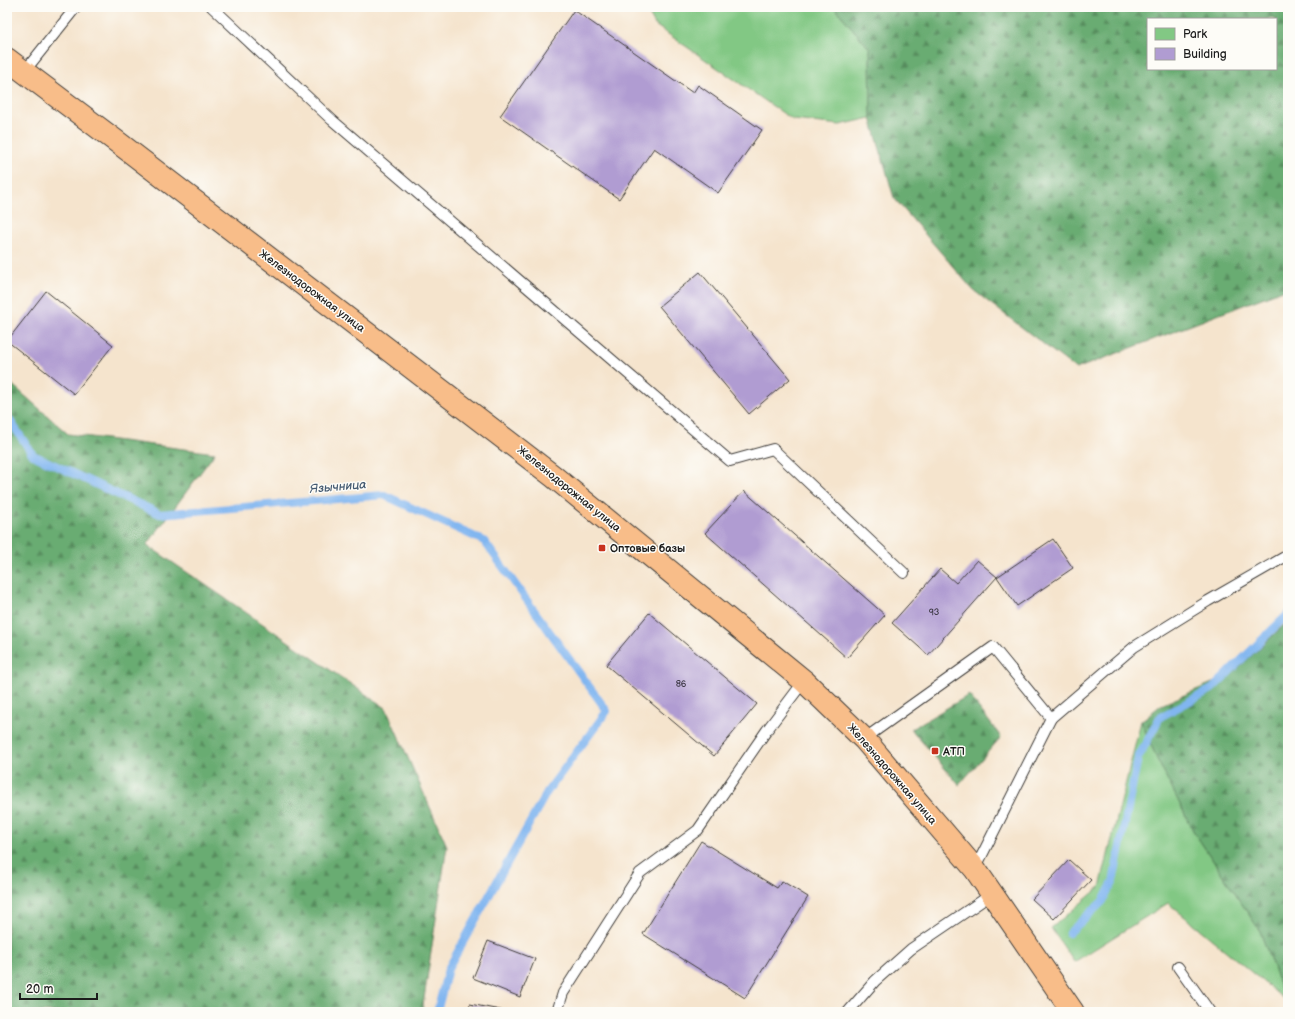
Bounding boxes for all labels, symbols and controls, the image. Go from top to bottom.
legend [1147,18,1277,70]
text: Park [1183,27,1207,42]
text: Building [1183,47,1227,62]
street label: Железнодорожная улица [257,247,368,335]
street label: Железнодорожная улица [515,443,624,535]
water label: Язычница [308,477,367,497]
place label: Оптовые базы [610,542,685,555]
marker: Оптовые базы [597,543,607,553]
house number: 93 [929,607,940,618]
house number: 86 [676,679,687,690]
street label: Железнодорожная улица [845,721,940,827]
place label: АТП [942,745,965,758]
marker: АТП [930,746,940,756]
scale bar [20,975,97,1001]
text: 20 m [26,982,53,997]

